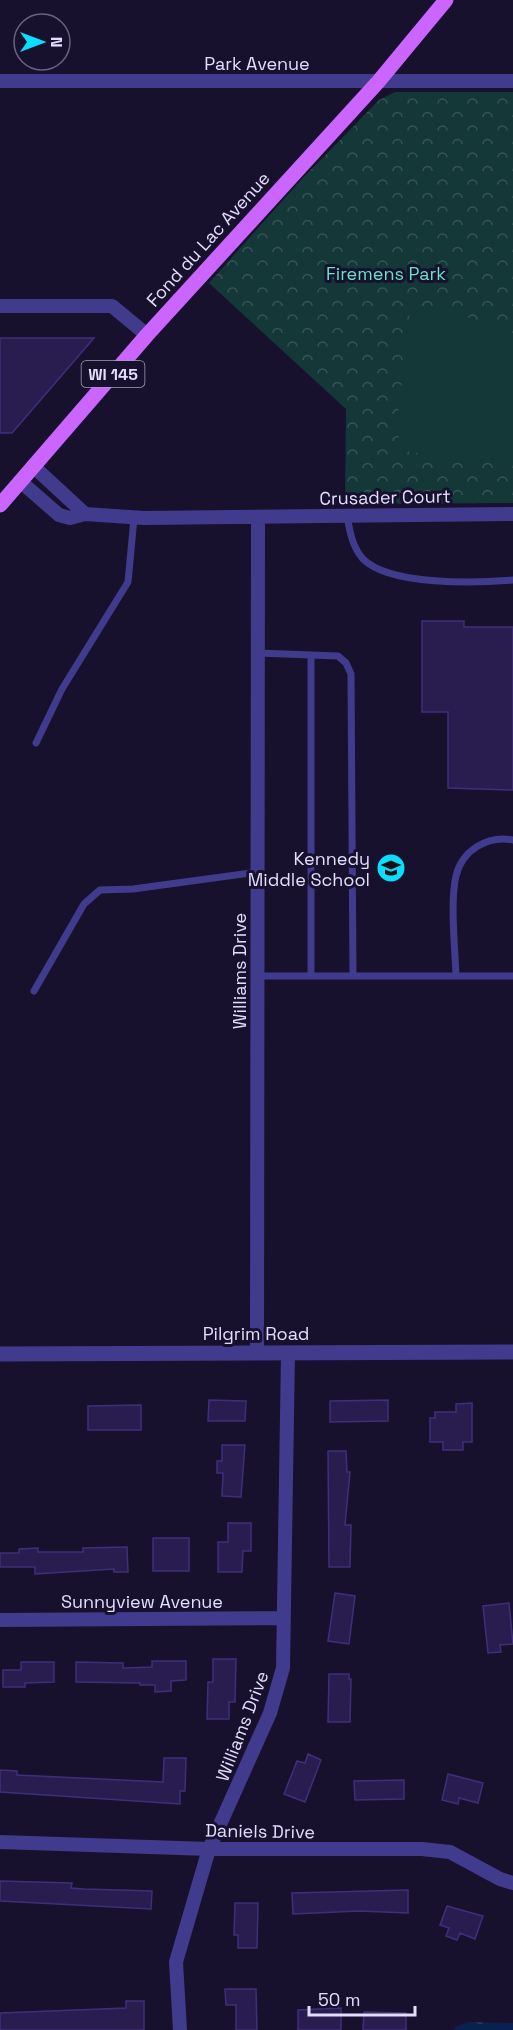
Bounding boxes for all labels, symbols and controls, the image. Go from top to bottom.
north arrow [12,12,72,72]
text: N [46,37,67,47]
street label: Park Avenue [204,52,310,75]
street label: Fond du Lac Avenue [141,167,275,311]
park label: Firemens Park [326,262,446,285]
road number: WI 145 [82,361,144,387]
street label: Crusader Court [319,484,451,510]
place label: Kennedy Middle School [248,847,370,891]
school or university icon: Kennedy Middle School [375,852,407,884]
street label: Williams Drive [228,913,251,1029]
street label: Pilgrim Road [203,1322,309,1345]
street label: Sunnyview Avenue [61,1590,223,1613]
street label: Williams Drive [210,1668,274,1784]
street label: Daniels Drive [205,1819,315,1843]
scale bar [309,1979,416,2017]
text: 50 m [318,1988,360,2011]

